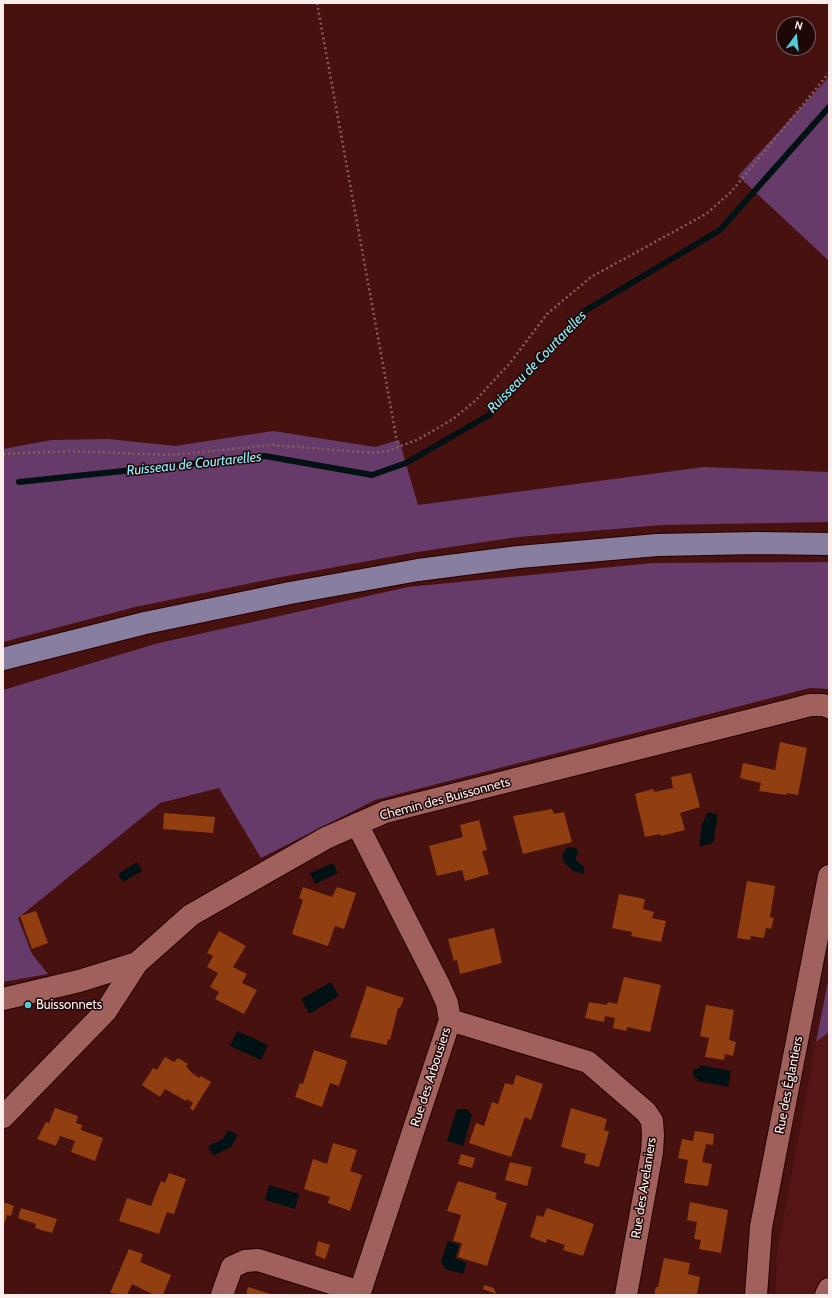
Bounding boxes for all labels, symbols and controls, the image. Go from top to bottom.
north arrow [776,16,816,56]
text: N [793,18,804,33]
water label: Ruisseau de Courtarelles [484,307,590,417]
water label: Ruisseau de Courtarelles [126,449,262,479]
street label: Chemin des Buissonnets [378,774,512,824]
place label: Buissonnets [36,997,102,1013]
marker: Buissonnets [23,1000,33,1010]
street label: Rue des Arbousiers [408,1025,454,1129]
street label: Rue des Églantiers [772,1035,806,1135]
street label: Rue des Avelaniers [628,1136,660,1240]

